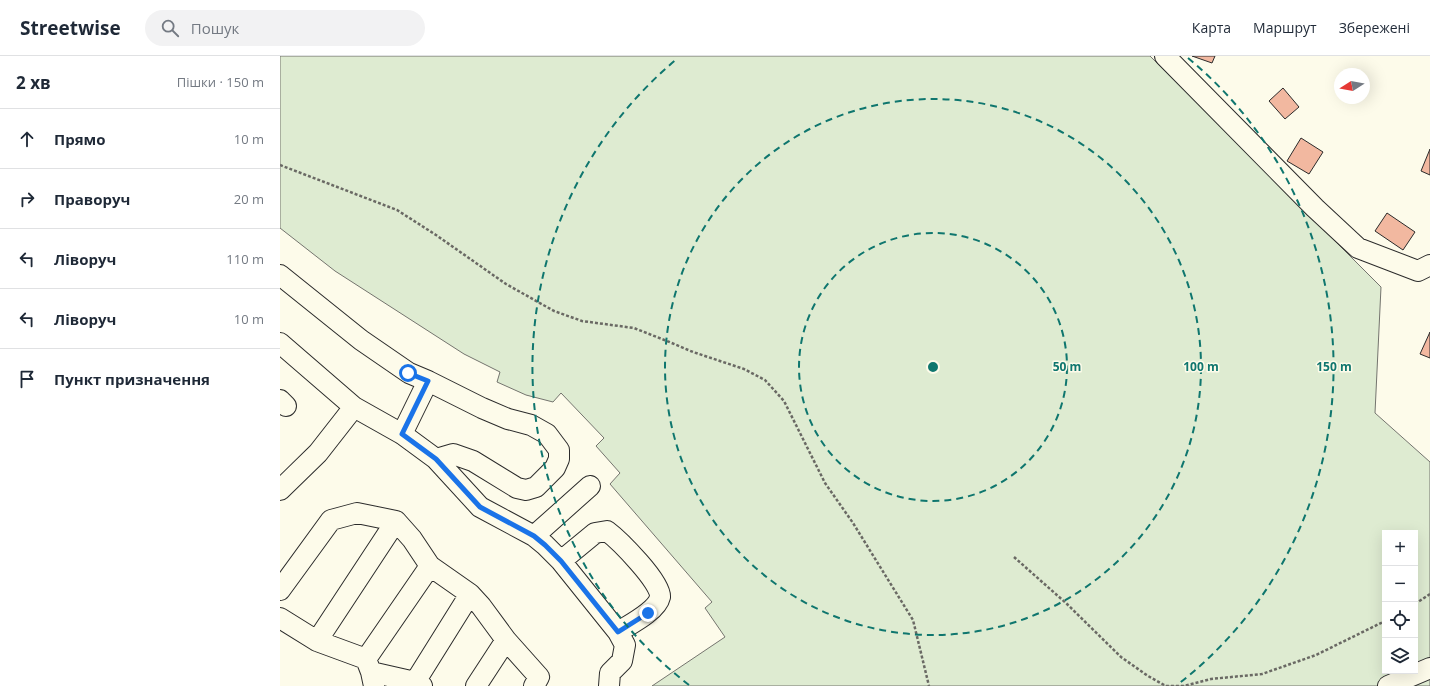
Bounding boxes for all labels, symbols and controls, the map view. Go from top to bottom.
search box [145,10,425,46]
text: Streetwise [20,15,121,41]
icon: search [159,17,181,39]
text: Пошук [191,18,239,38]
text: Карта [1192,18,1231,37]
text: Маршрут [1253,18,1317,37]
text: Збережені [1339,18,1410,37]
north arrow [1334,68,1370,104]
text: 2 хв [16,71,51,94]
text: Пішки · 150 m [177,73,264,91]
icon: ahead [16,128,38,150]
text: Прямо [54,129,106,149]
text: 10 m [234,130,264,148]
icon: right [16,188,38,210]
text: Праворуч [54,189,130,209]
text: 20 m [234,190,264,208]
icon: left [16,248,38,270]
text: Ліворуч [54,249,116,269]
text: 110 m [226,250,264,268]
icon: left [16,308,38,330]
text: Ліворуч [54,309,116,329]
text: 10 m [234,310,264,328]
text: 50 m [1053,358,1081,375]
text: 100 m [1183,358,1219,375]
text: 150 m [1316,358,1352,375]
centre of rings [926,360,940,374]
route start [399,364,417,382]
icon: arrive [16,368,38,390]
text: Пункт призначення [54,369,210,389]
map controls [1382,530,1418,674]
button: + [1382,530,1418,566]
button: − [1382,566,1418,602]
button: locate [1382,602,1418,638]
route end [639,604,657,622]
button: layers [1382,638,1418,674]

